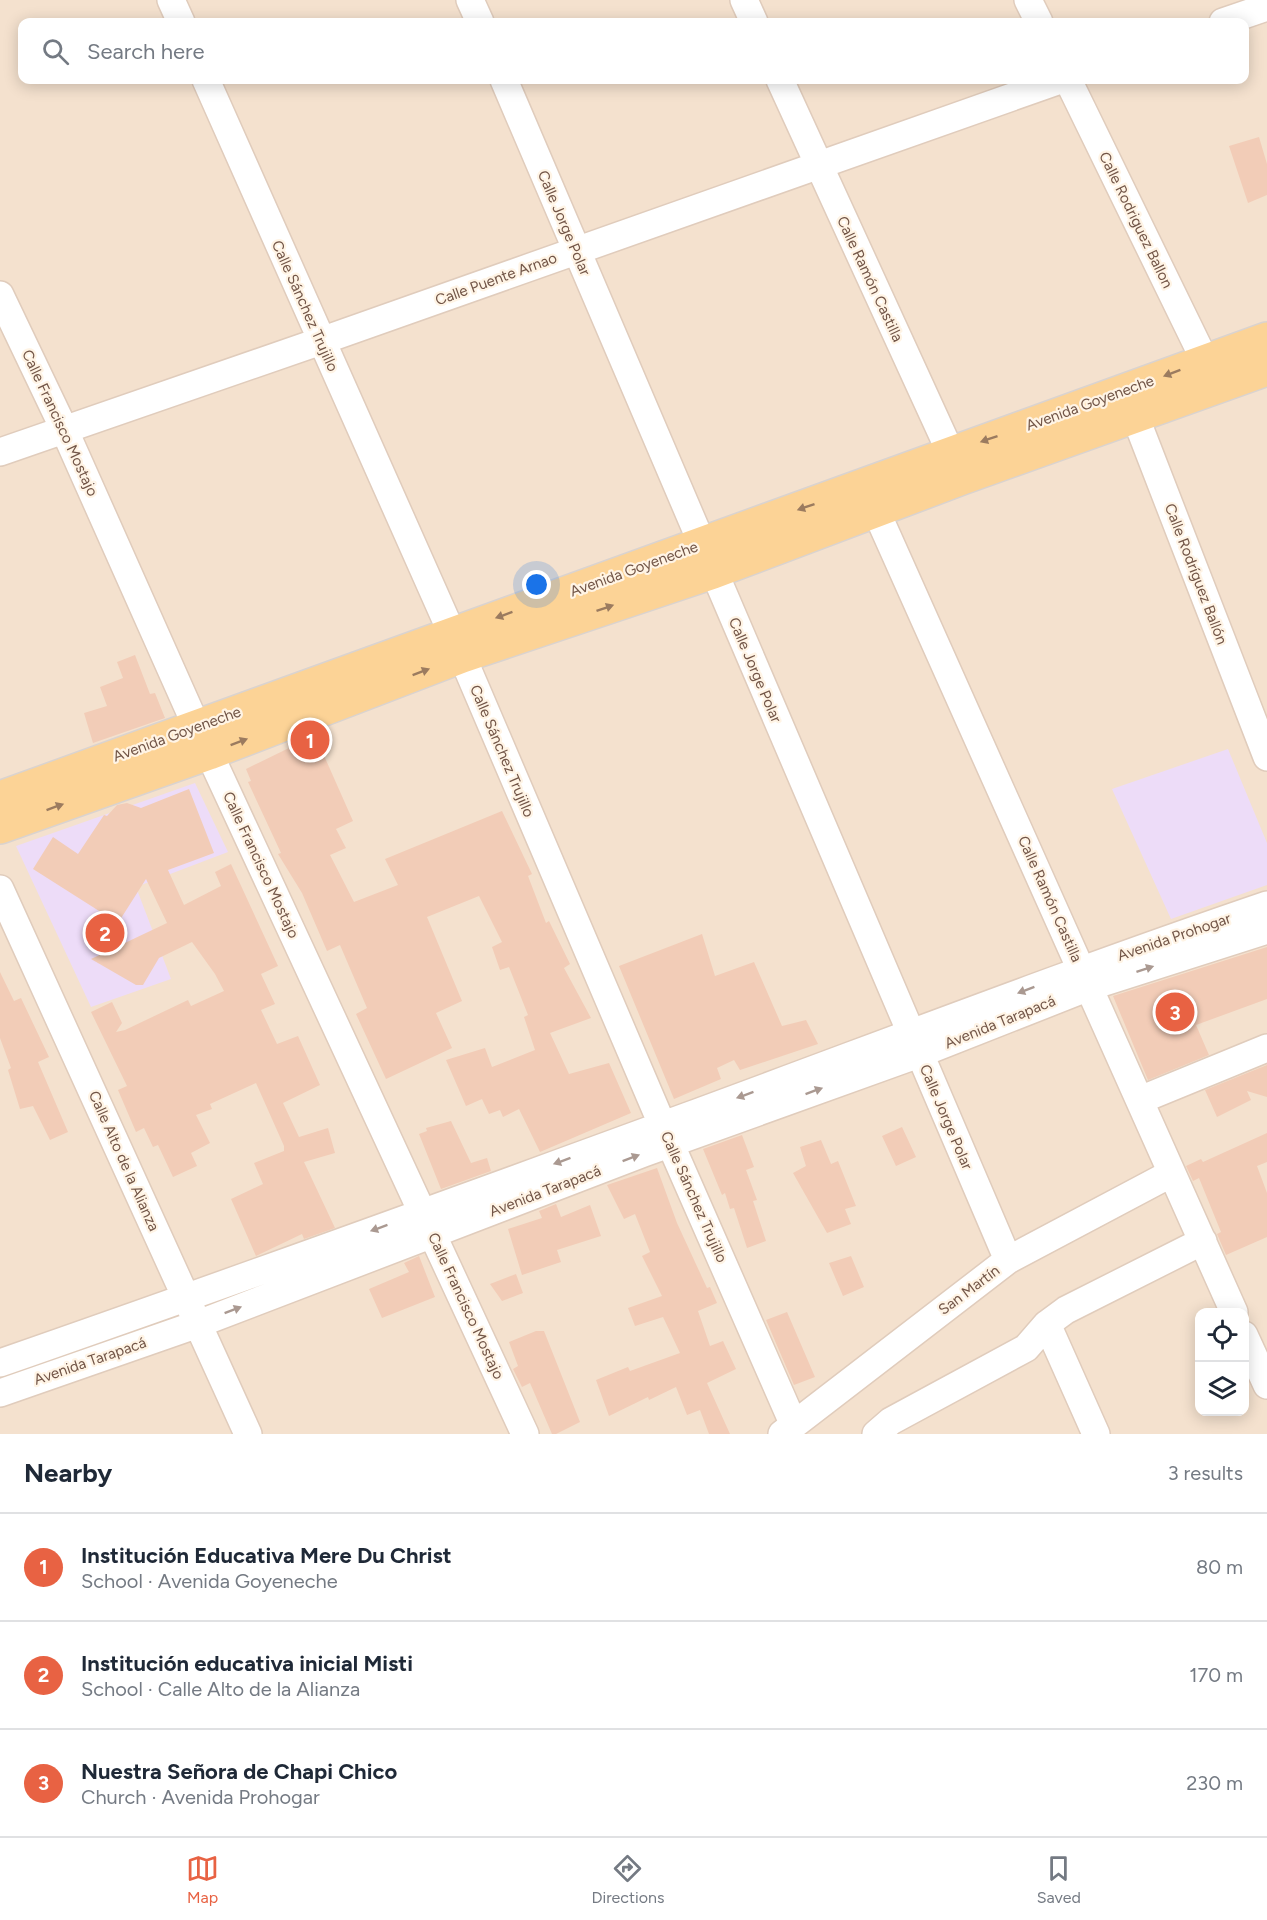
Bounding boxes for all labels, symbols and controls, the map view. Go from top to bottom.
search box [18,18,1249,84]
icon: search [39,35,72,68]
text: Search here [87,38,205,65]
street label: Calle Rodriguez Ballon [1095,149,1177,291]
street label: Calle Jorge Polar [534,168,594,278]
street label: Calle Ramón Castilla [833,213,907,345]
street label: Calle Sánchez Trujillo [268,238,342,375]
street label: Calle Puente Arnao [433,249,559,309]
street label: Calle Francisco Mostajo [18,347,102,499]
one-way arrow [1163,368,1181,378]
street label: Avenida Goyeneche [1024,371,1156,435]
one-way arrow [980,435,998,445]
street label: Calle Rodríguez Ballón [1161,501,1231,647]
one-way arrow [797,503,815,513]
street label: Avenida Goyeneche [568,537,700,601]
your location [522,570,551,599]
one-way arrow [596,603,614,612]
one-way arrow [495,611,513,620]
street label: Calle Jorge Polar [725,615,785,725]
one-way arrow [412,667,430,676]
street label: Calle Sánchez Trujillo [466,682,538,820]
street label: Avenida Goyeneche [111,702,243,766]
pin: 1 [290,718,330,762]
one-way arrow [230,736,248,746]
street label: Calle Francisco Mostajo [219,789,303,941]
one-way arrow [46,802,64,812]
street label: Calle Ramón Castilla [1014,833,1086,965]
street label: Avenida Prohogar [1115,909,1233,965]
pin: 2 [86,910,124,956]
one-way arrow [1136,964,1154,973]
one-way arrow [1017,985,1035,995]
pin: 3 [1156,990,1194,1034]
street label: Avenida Tarapacá [942,992,1058,1052]
street label: Calle Jorge Polar [916,1062,976,1172]
one-way arrow [805,1086,823,1096]
street label: Calle Alto de la Alianza [85,1088,163,1234]
one-way arrow [736,1090,754,1100]
street label: Calle Sánchez Trujillo [657,1129,731,1266]
one-way arrow [622,1153,640,1162]
one-way arrow [553,1157,571,1167]
street label: Avenida Tarapacá [487,1161,603,1221]
one-way arrow [370,1224,388,1233]
street label: Calle Francisco Mostajo [424,1230,508,1382]
street label: San Martín [935,1261,1003,1319]
one-way arrow [224,1305,242,1314]
map controls [1195,1308,1249,1416]
button: locate [1195,1308,1249,1362]
street label: Avenida Tarapacá [31,1333,149,1389]
button: layers [1195,1362,1249,1416]
text: Nearby [24,1457,112,1489]
text: 3 results [1168,1461,1243,1485]
text: Institución Educativa Mere Du Christ [81,1542,452,1569]
text: 1 [39,1555,48,1579]
text: 80 m [1196,1555,1243,1579]
text: School · Avenida Goyeneche [81,1569,338,1593]
text: Institución educativa inicial Misti [81,1650,413,1677]
text: 2 [38,1663,49,1687]
text: 170 m [1189,1663,1243,1687]
text: School · Calle Alto de la Alianza [81,1677,360,1701]
text: Nuestra Señora de Chapi Chico [81,1758,397,1785]
text: 3 [38,1771,49,1795]
text: 230 m [1186,1771,1243,1795]
text: Church · Avenida Prohogar [81,1785,320,1809]
tab: Map [186,1852,219,1907]
tab: Directions [591,1852,664,1907]
tab: Saved [1037,1852,1081,1907]

